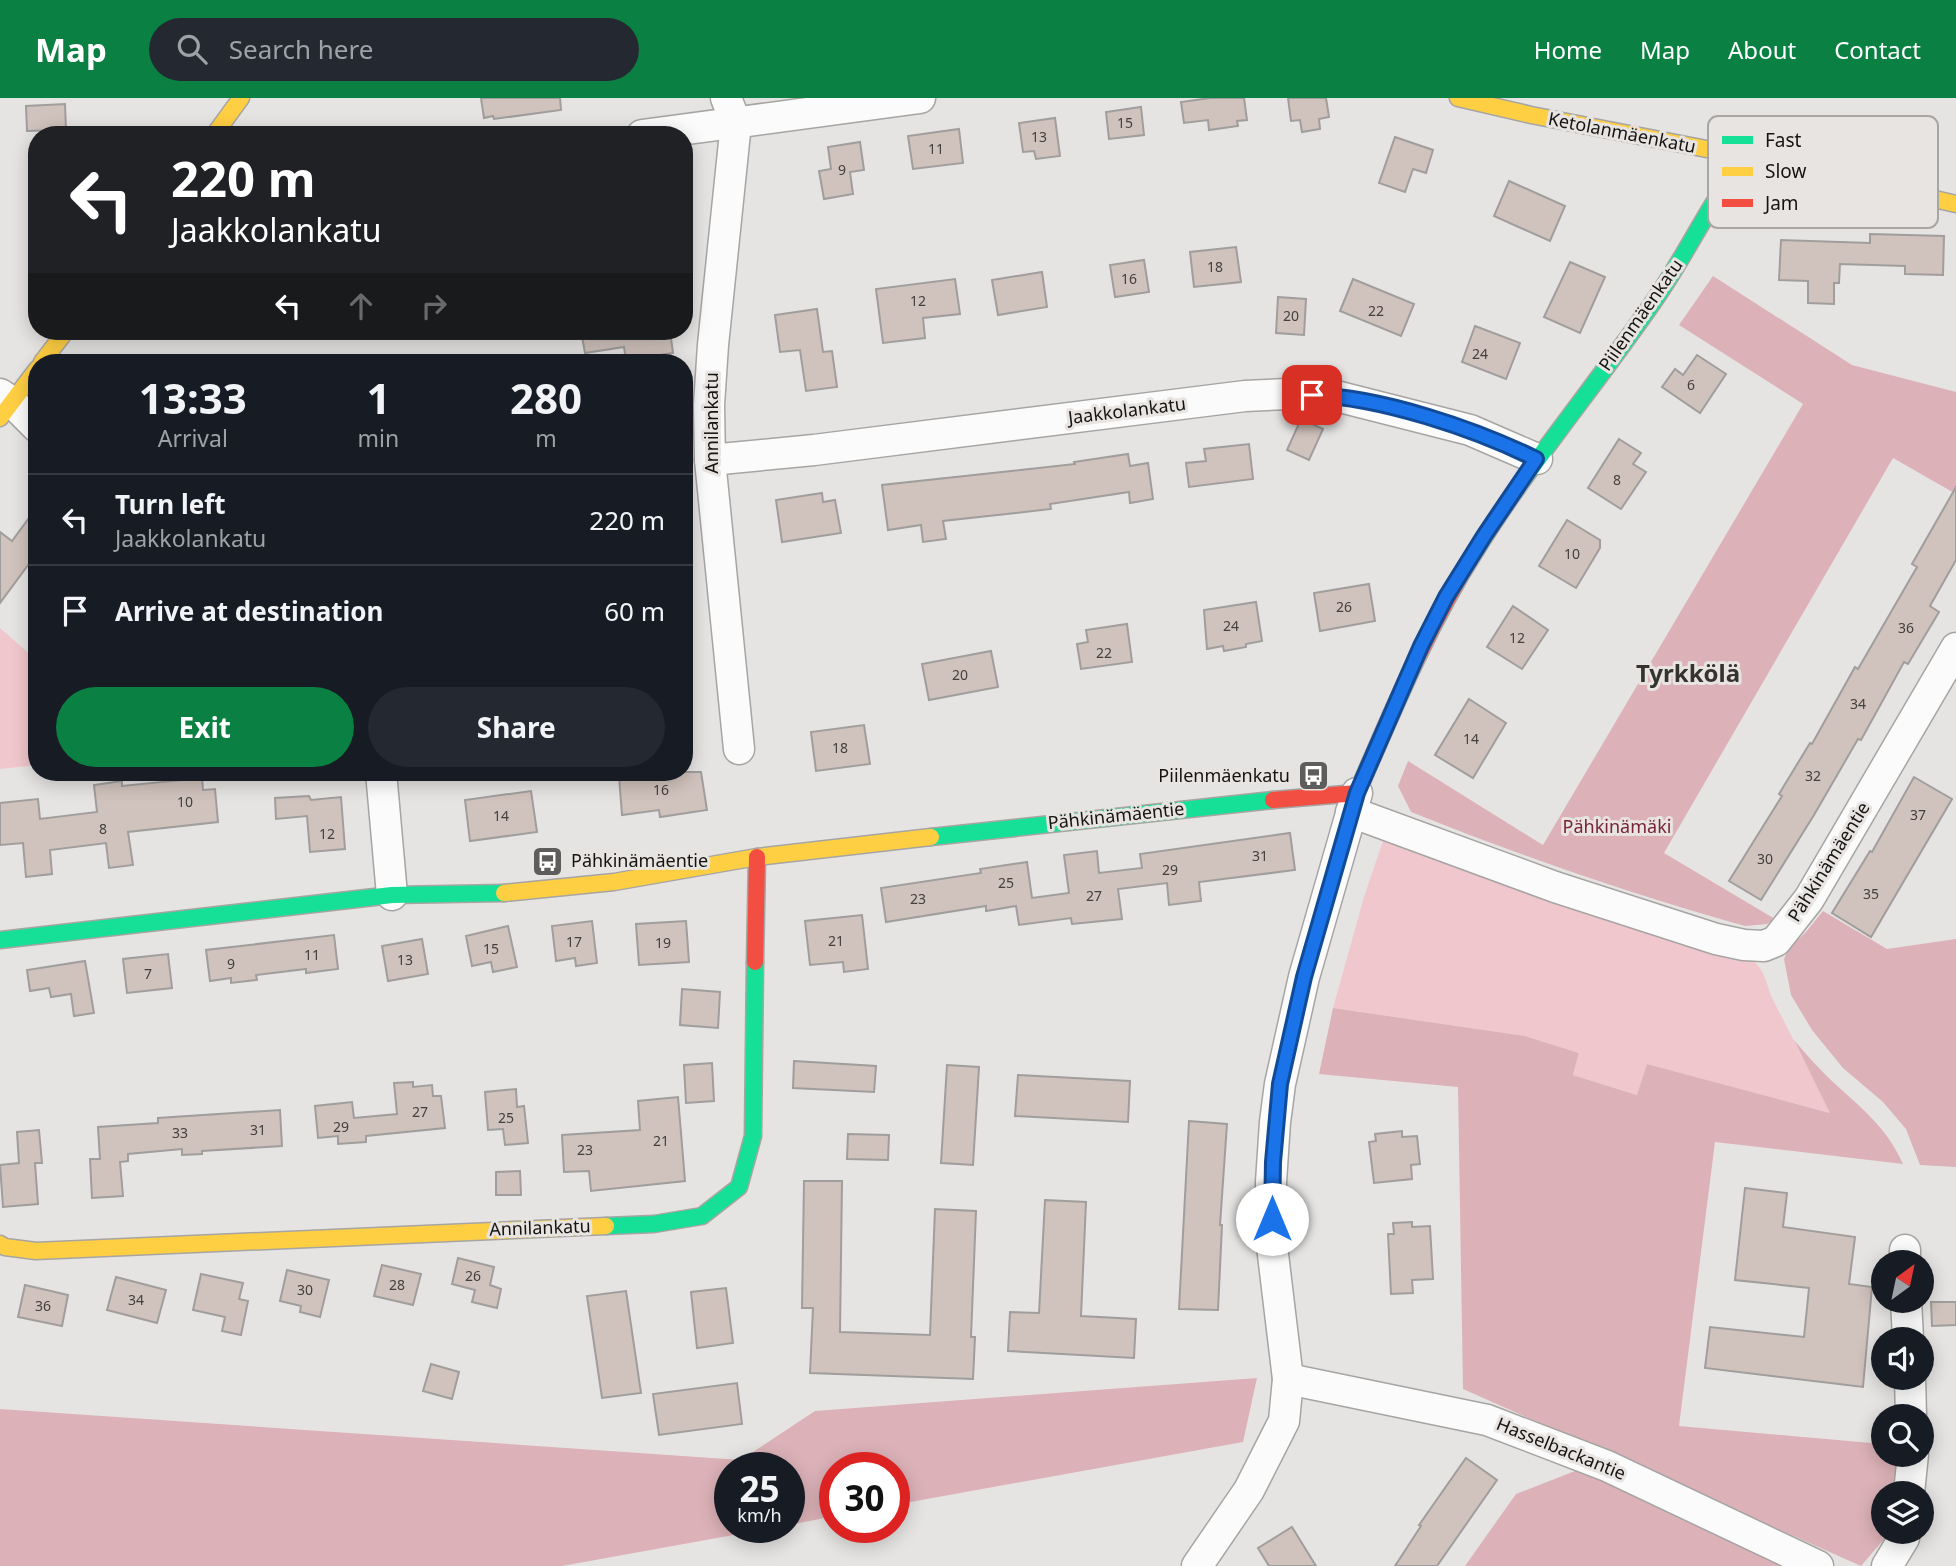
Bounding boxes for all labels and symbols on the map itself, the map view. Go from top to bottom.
street label: Ketolanmäenkatu [1546,106,1698,158]
house number: 15 [1117,113,1133,132]
legend [1708,116,1938,228]
house number: 13 [1031,127,1047,146]
text: Fast [1765,127,1802,153]
house number: 11 [928,139,944,158]
text: Slow [1765,158,1806,184]
house number: 9 [838,160,846,179]
text: Jam [1763,190,1799,216]
street label: Piilenmäenkatu [1593,254,1688,375]
house number: 18 [1207,257,1223,276]
house number: 16 [1121,269,1137,288]
house number: 12 [910,291,926,310]
house number: 22 [1368,301,1384,320]
house number: 20 [1283,306,1299,325]
house number: 24 [1472,344,1488,363]
pin [1282,365,1342,425]
street label: Annilankatu [699,372,723,474]
house number: 6 [1687,375,1695,394]
street label: Jaakkolankatu [1065,391,1187,429]
house number: 8 [1613,470,1621,489]
house number: 10 [1564,544,1580,563]
house number: 26 [1336,597,1352,616]
house number: 24 [1223,616,1239,635]
house number: 36 [1898,618,1914,637]
house number: 12 [1509,628,1525,647]
house number: 22 [1096,643,1112,662]
district label: Tyrkkölä [1636,656,1740,689]
house number: 20 [952,665,968,684]
house number: 34 [1850,694,1866,713]
house number: 14 [1463,729,1479,748]
house number: 18 [832,738,848,757]
bus stop icon: Piilenmäenkatu [1296,759,1330,793]
place label: Piilenmäenkatu [1158,763,1290,787]
house number: 32 [1805,766,1821,785]
house number: 16 [653,780,669,799]
house number: 10 [177,792,193,811]
street label: Pähkinämäentie [1046,796,1185,834]
street label: Pähkinämäentie [1782,797,1875,926]
house number: 37 [1910,805,1926,824]
house number: 14 [493,806,509,825]
park label: Pähkinämäki [1563,814,1671,838]
house number: 8 [99,819,107,838]
house number: 12 [319,824,335,843]
bus stop icon: Pähkinämäentie [531,844,565,878]
house number: 31 [1252,846,1268,865]
place label: Pähkinämäentie [571,848,708,872]
house number: 30 [1757,849,1773,868]
house number: 29 [1162,860,1178,879]
house number: 25 [998,873,1014,892]
house number: 35 [1863,884,1879,903]
house number: 27 [1086,886,1102,905]
house number: 23 [910,889,926,908]
house number: 21 [828,931,844,950]
house number: 17 [566,932,582,951]
house number: 19 [655,933,671,952]
house number: 15 [483,939,499,958]
house number: 11 [304,945,320,964]
house number: 13 [397,950,413,969]
house number: 9 [227,954,235,973]
house number: 7 [144,964,152,983]
house number: 27 [412,1102,428,1121]
house number: 25 [498,1108,514,1127]
house number: 29 [333,1117,349,1136]
house number: 31 [250,1120,266,1139]
house number: 33 [172,1123,188,1142]
house number: 21 [653,1131,669,1150]
house number: 23 [577,1140,593,1159]
position arrow [1235,1182,1309,1256]
street label: Annilankatu [489,1213,591,1241]
north arrow [1871,1250,1934,1312]
house number: 26 [465,1266,481,1285]
house number: 28 [389,1275,405,1294]
house number: 30 [297,1280,313,1299]
house number: 34 [128,1290,144,1309]
house number: 36 [35,1296,51,1315]
street label: Hasselbackantie [1493,1411,1630,1485]
speed limit sign: 30 [819,1452,910,1543]

